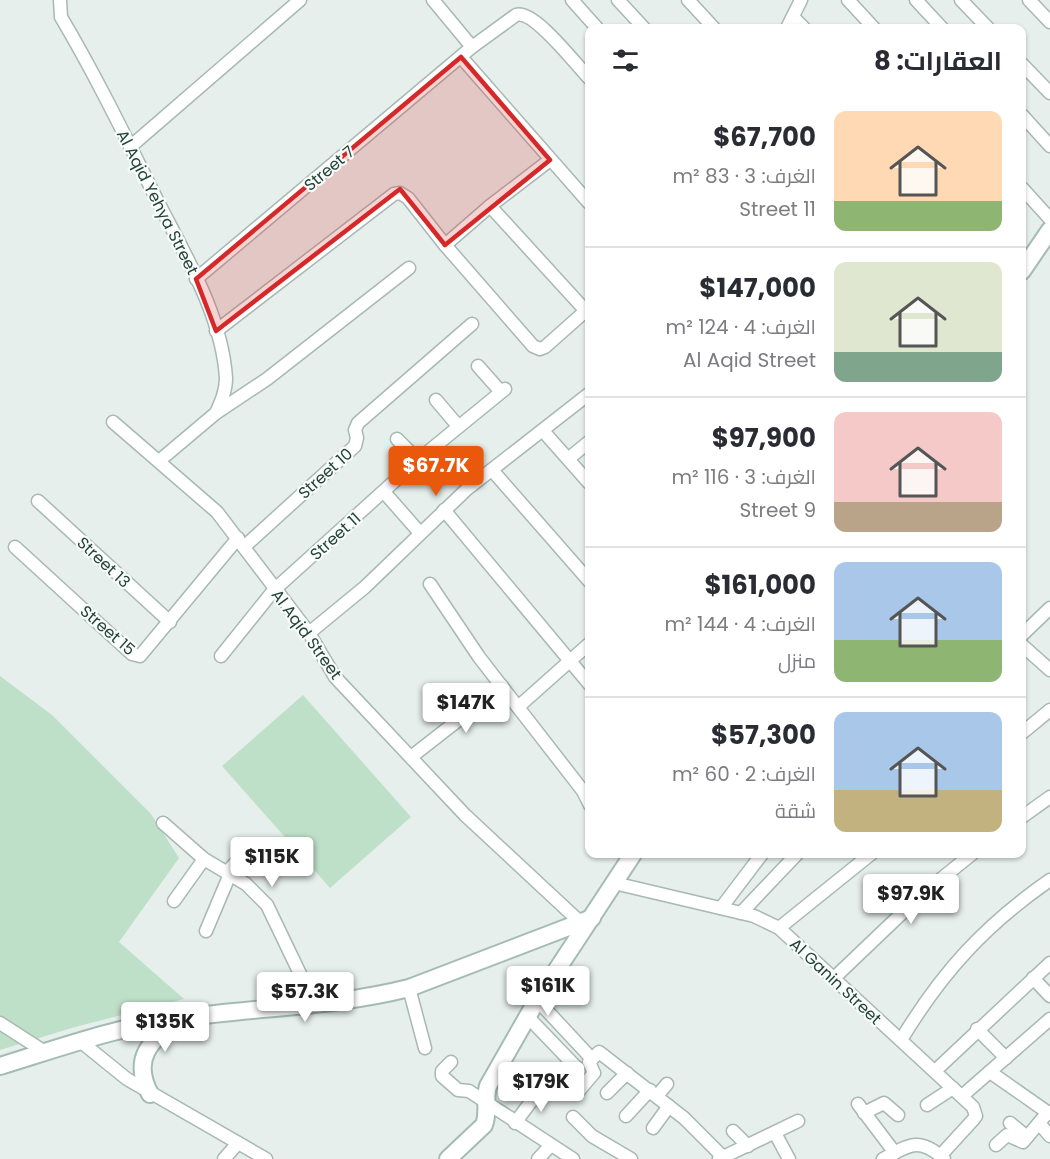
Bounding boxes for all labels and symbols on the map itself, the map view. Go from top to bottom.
street label: Al Aqid Yehya Street [111,126,204,279]
street label: Street 7 [299,140,360,196]
street label: Street 10 [293,443,358,504]
pin: $67.7K [387,446,485,497]
street label: Street 11 [305,507,366,565]
street label: Street 13 [72,532,136,593]
street label: Al Aqid Street [266,584,347,684]
street label: Street 15 [75,600,140,661]
pin: $147K [424,683,508,734]
pin: $115K [230,837,314,888]
pin: $97.9K [862,874,960,925]
street label: Al Ganin Street [785,933,887,1030]
pin: $161K [506,966,590,1017]
pin: $57.3K [256,972,354,1023]
pin: $135K [123,1002,207,1053]
pin: $179K [499,1062,583,1113]

